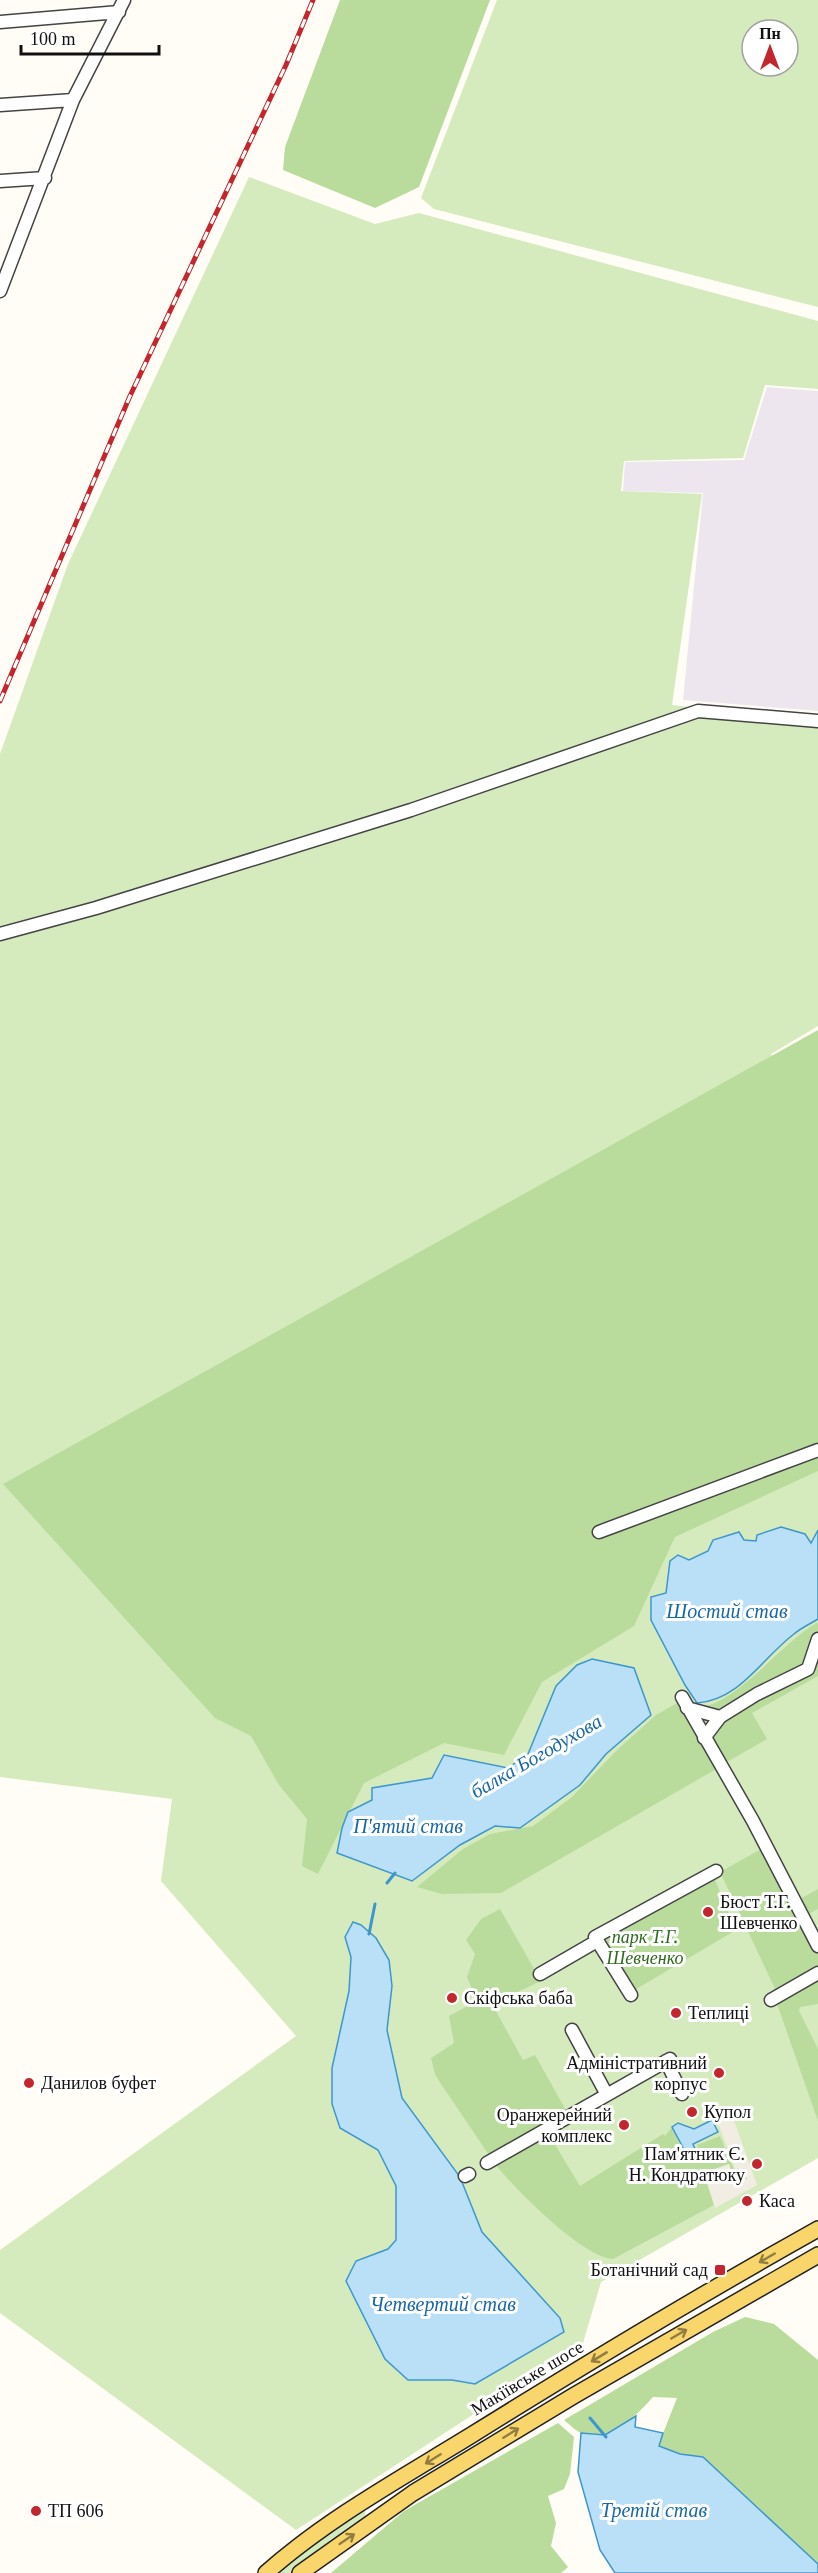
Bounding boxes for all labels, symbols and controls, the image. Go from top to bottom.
scale bar [21,18,159,56]
north arrow [740,18,800,78]
text: Пн [759,25,781,42]
text: 100 m [30,29,76,49]
water label: Шостий став [665,1600,788,1622]
water label: балка Богодухова [467,1710,606,1803]
water label: П'ятий став [352,1815,463,1837]
place label: Бюст Т.Г. Шевченко [720,1892,797,1933]
marker: Бюст Т.Г. Шевченко [701,1905,715,1919]
park label: парк Т.Г. Шевченко [606,1927,683,1968]
place label: Скіфська баба [464,1988,573,2008]
marker: Скіфська баба [445,1991,459,2005]
place label: Теплиці [688,2003,749,2023]
marker: Теплиці [669,2006,683,2020]
place label: Адміністративний корпус [566,2053,707,2094]
marker: Адміністративний корпус [712,2066,726,2080]
place label: Данилов буфет [41,2073,156,2093]
marker: Данилов буфет [22,2076,36,2090]
place label: Купол [704,2102,751,2122]
place label: Оранжерейний комплекс [497,2105,612,2146]
marker: Купол [685,2105,699,2119]
marker: Оранжерейний комплекс [617,2118,631,2132]
place label: Пам'ятник Є. Н. Кондратюку [629,2144,745,2185]
marker: Пам'ятник Є. Н. Кондратюку [750,2157,764,2171]
place label: Каса [759,2191,795,2211]
marker: Каса [740,2194,754,2208]
one-way arrow [759,2252,776,2264]
place label: Ботанічний сад [590,2260,708,2280]
marker: Ботанічний сад [713,2263,727,2277]
water label: Четвертий став [370,2293,516,2316]
one-way arrow [670,2328,687,2340]
street label: Макіївське шосе [467,2337,587,2419]
one-way arrow [591,2351,608,2363]
one-way arrow [502,2427,519,2439]
one-way arrow [425,2453,442,2465]
water label: Третій став [601,2499,708,2522]
place label: ТП 606 [48,2501,104,2521]
marker: ТП 606 [29,2504,43,2518]
one-way arrow [338,2532,355,2544]

